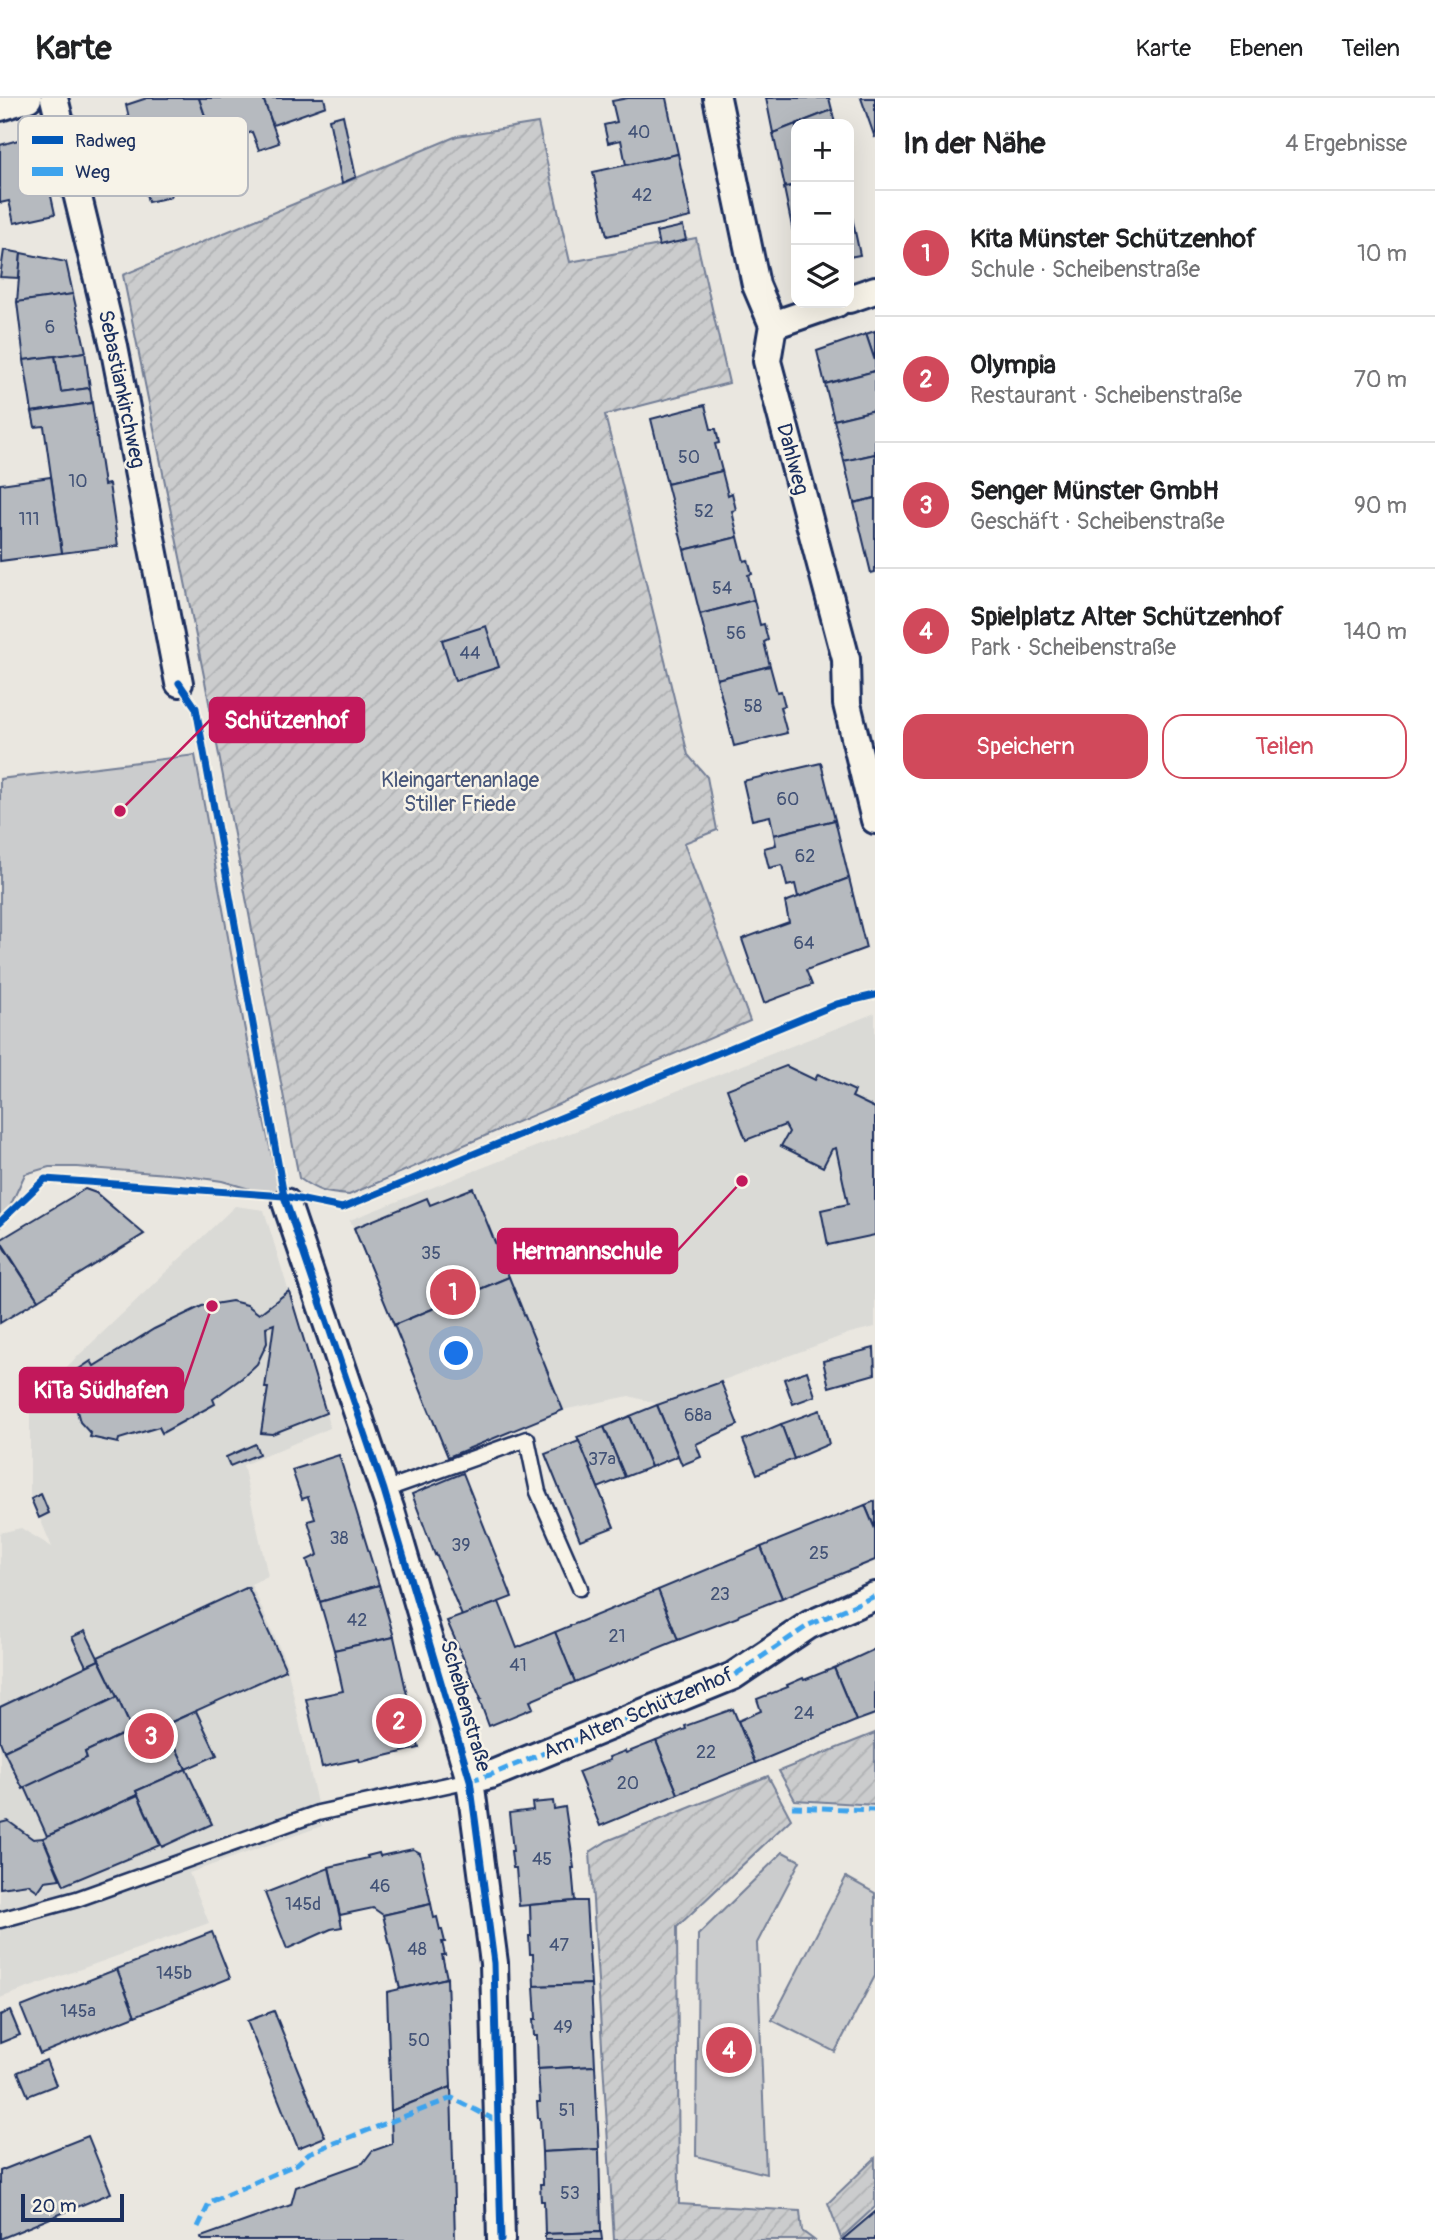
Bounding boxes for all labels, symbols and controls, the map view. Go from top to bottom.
text: Karte [35,28,112,69]
text: Karte [1136,34,1191,63]
text: Ebenen [1229,34,1303,63]
text: Teilen [1341,34,1400,63]
legend [18,116,248,196]
map controls [791,119,854,308]
button: + [791,119,854,182]
house number: 40 [628,121,650,144]
text: In der Nähe [903,125,1045,162]
text: Radweg [75,129,136,153]
text: 4 Ergebnisse [1285,129,1407,158]
text: Weg [75,160,110,184]
button: − [791,182,854,245]
house number: 42 [632,184,652,207]
text: Kita Münster Schützenhof [970,223,1257,255]
text: 1 [922,239,931,268]
text: 10 m [1357,239,1407,268]
button: layers [791,245,854,308]
text: Schule · Scheibenstraße [970,255,1200,284]
street label: Sebastiankirchweg [92,308,151,471]
house number: 6 [45,316,55,339]
text: Olympia [970,349,1056,381]
text: 2 [920,365,932,394]
text: 70 m [1354,365,1407,394]
text: Restaurant · Scheibenstraße [970,381,1242,410]
street label: Dahlweg [770,420,815,498]
house number: 50 [678,446,700,469]
house number: 10 [68,470,88,493]
text: Senger Münster GmbH [970,475,1219,507]
text: 3 [920,491,932,520]
text: 90 m [1354,491,1407,520]
house number: 52 [694,500,714,523]
text: Geschäft · Scheibenstraße [970,507,1225,536]
house number: 111 [18,508,40,531]
house number: 54 [712,577,733,600]
text: Spielplatz Alter Schützenhof [970,601,1284,633]
text: 4 [919,617,933,646]
text: 140 m [1344,617,1407,646]
house number: 56 [726,622,746,645]
text: Park · Scheibenstraße [970,633,1176,662]
house number: 44 [460,642,481,665]
house number: 58 [744,695,762,718]
callout: Schützenhof [210,698,364,742]
text: Schützenhof [224,706,350,735]
button: Speichern [903,714,1148,779]
button: Teilen [1162,714,1407,779]
park label: Kleingartenanlage Stiller Friede [381,767,540,818]
house number: 60 [777,788,799,811]
house number: 62 [795,845,815,868]
house number: 64 [794,932,815,955]
callout: Hermannschule [498,1229,677,1273]
text: Hermannschule [512,1237,663,1266]
house number: 35 [421,1242,441,1265]
pin: 1 [430,1266,476,1318]
your location [439,1336,473,1370]
callout: KiTa Südhafen [20,1368,183,1412]
text: KiTa Südhafen [34,1376,168,1405]
house number: 68a [684,1404,712,1427]
house number: 37a [588,1448,616,1471]
house number: 38 [329,1527,349,1550]
house number: 39 [451,1534,471,1557]
house number: 25 [809,1542,829,1565]
house number: 23 [710,1583,730,1606]
house number: 42 [347,1609,367,1632]
house number: 21 [608,1625,626,1648]
street label: Scheibenstraße [434,1637,497,1776]
house number: 41 [509,1654,527,1677]
street label: Am Alten Schützenhof [539,1661,738,1766]
pin: 2 [376,1695,422,1747]
house number: 24 [794,1702,815,1725]
pin: 3 [128,1710,174,1762]
house number: 22 [696,1741,716,1764]
house number: 20 [617,1772,639,1795]
house number: 45 [532,1848,552,1871]
house number: 46 [370,1875,390,1898]
house number: 145d [285,1893,321,1916]
house number: 47 [549,1934,569,1957]
house number: 48 [407,1938,427,1961]
house number: 145b [156,1962,192,1985]
house number: 145a [60,2000,96,2023]
house number: 49 [553,2016,573,2039]
pin: 4 [706,2024,752,2076]
house number: 50 [408,2029,430,2052]
house number: 51 [559,2099,575,2122]
house number: 53 [560,2182,580,2205]
scale bar [21,2191,124,2223]
text: 20 m [32,2194,77,2218]

